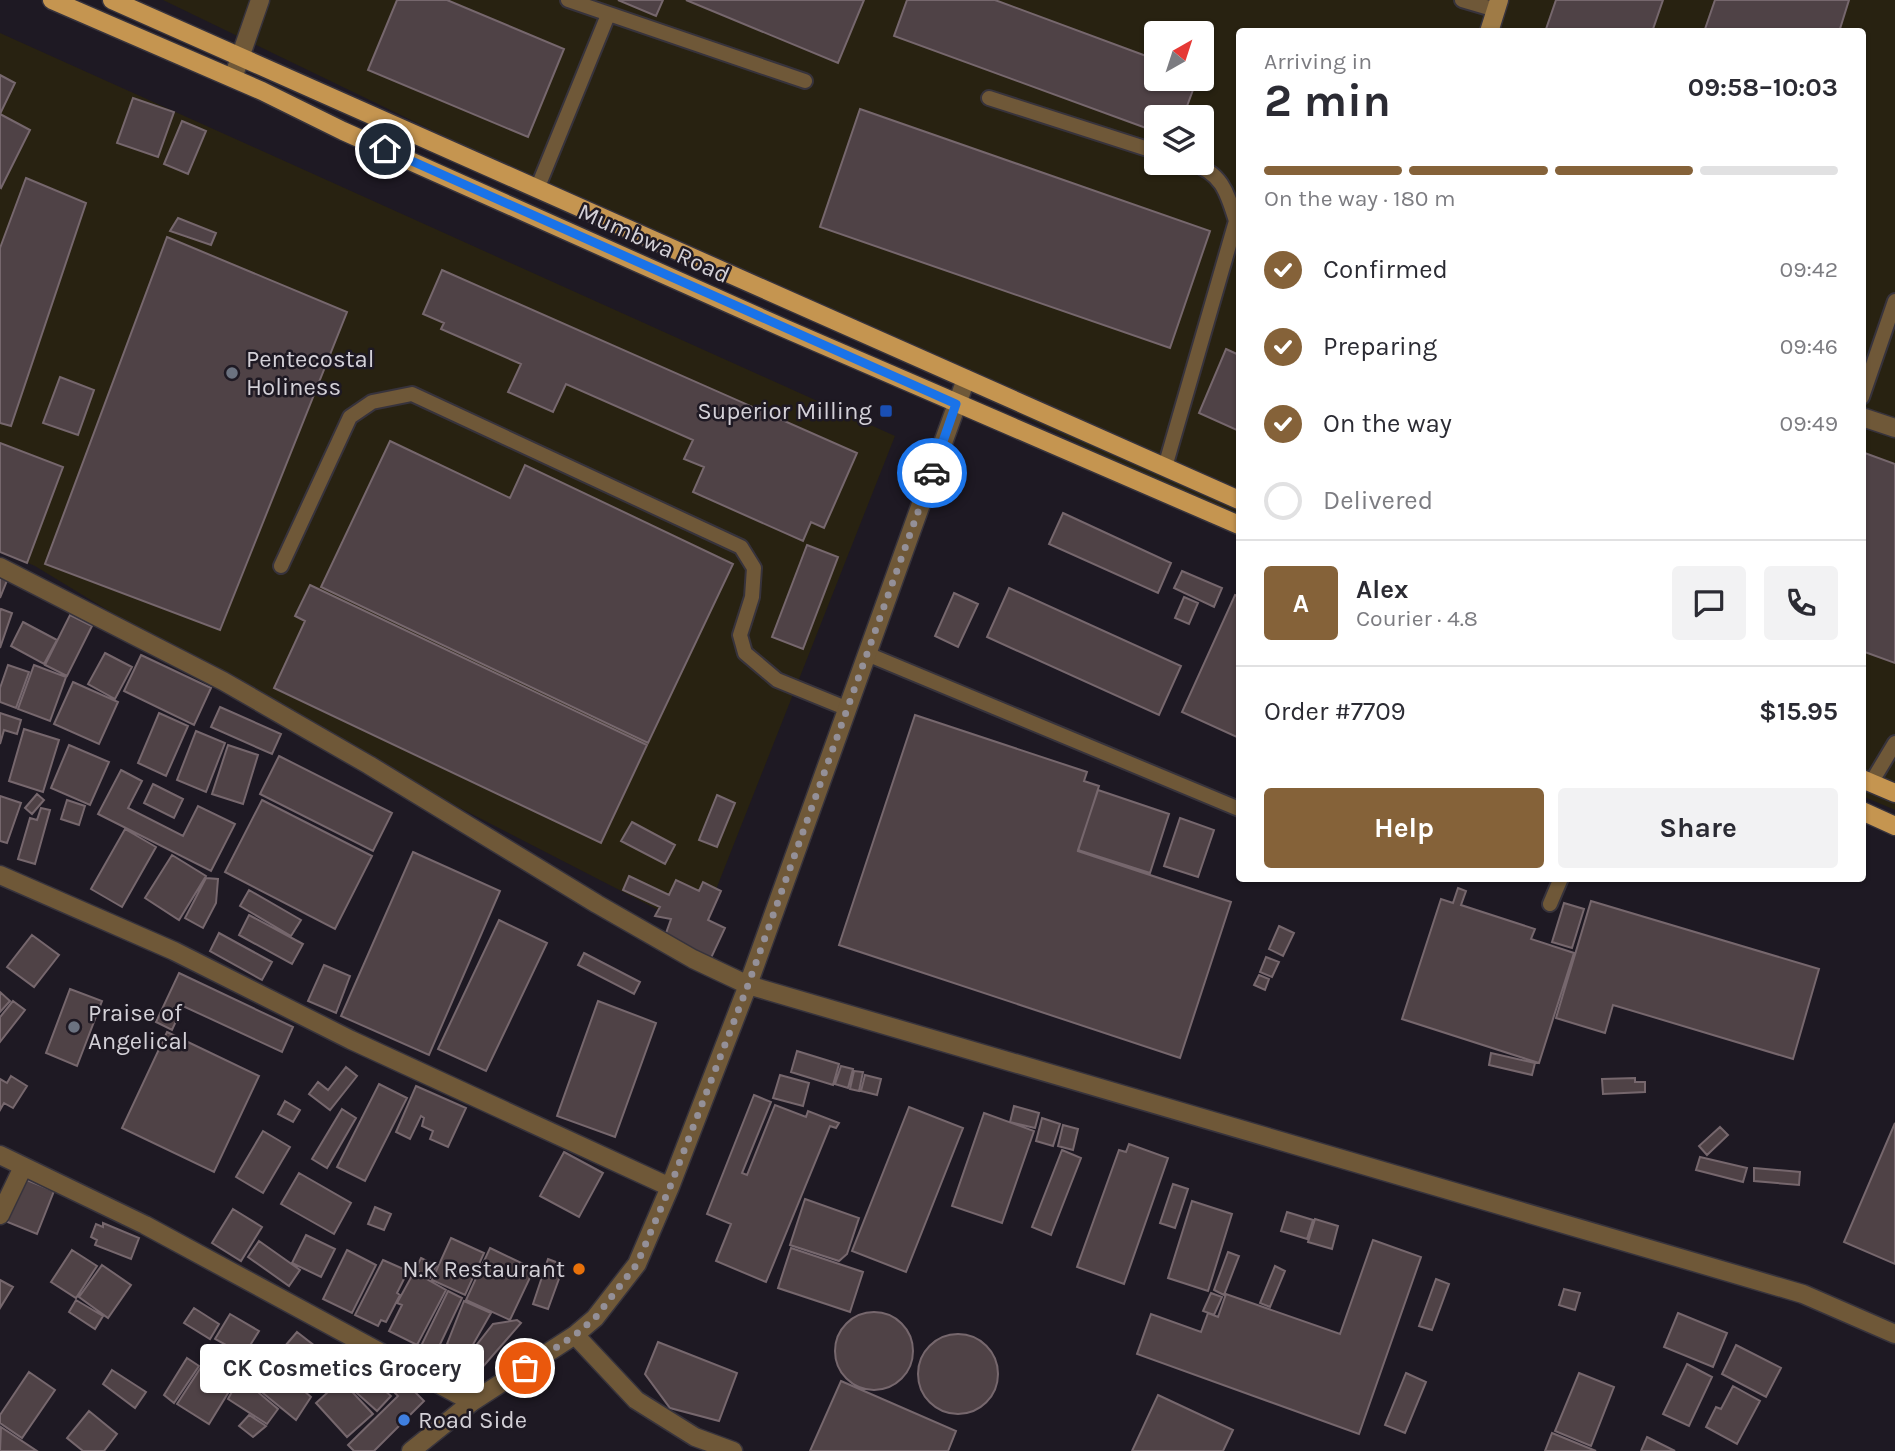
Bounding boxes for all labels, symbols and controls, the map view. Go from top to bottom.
north arrow [1144,21,1214,91]
map controls [1144,21,1214,175]
text: Arriving in [1264,48,1372,75]
text: 09:58–10:03 [1688,72,1838,103]
text: 2 min [1264,74,1391,128]
button: layers [1144,105,1214,175]
pin [355,119,415,179]
icon: home [366,130,404,168]
text: On the way · 180 m [1264,185,1455,212]
street label: Mumbwa Road [574,197,734,289]
icon: check [1264,251,1302,289]
text: Confirmed [1323,254,1448,285]
text: 09:42 [1780,256,1838,283]
icon: check [1264,328,1302,366]
text: Preparing [1323,331,1437,362]
text: 09:46 [1780,333,1838,360]
place label: Pentecostal Holiness [246,345,375,401]
marker: Pentecostal Holiness [224,365,240,381]
place label: Superior Milling [697,397,872,425]
marker: Superior Milling [878,403,894,419]
icon: check [1264,405,1302,443]
text: On the way [1323,408,1452,439]
text: 09:49 [1780,410,1838,437]
courier [897,438,967,508]
icon: car [913,454,951,492]
text: Delivered [1323,485,1433,516]
button: chat [1672,566,1746,640]
button: phone [1764,566,1838,640]
text: Alex [1356,574,1408,605]
text: A [1293,588,1309,619]
text: Courier · 4.8 [1356,605,1478,632]
text: Order #7709 [1264,696,1406,727]
text: $15.95 [1759,696,1838,727]
button: Help [1264,788,1544,868]
button: Share [1558,788,1838,868]
place label: Praise of Angelical [88,999,188,1055]
marker: Praise of Angelical [66,1019,82,1035]
place label: N.K Restaurant [402,1255,565,1283]
marker: N.K Restaurant [571,1261,587,1277]
pin [495,1338,555,1398]
callout: CK Cosmetics Grocery [200,1344,483,1392]
icon: bag [506,1349,544,1387]
text: CK Cosmetics Grocery [223,1355,461,1382]
place label: Road Side [418,1406,527,1434]
marker: Road Side [396,1412,412,1428]

